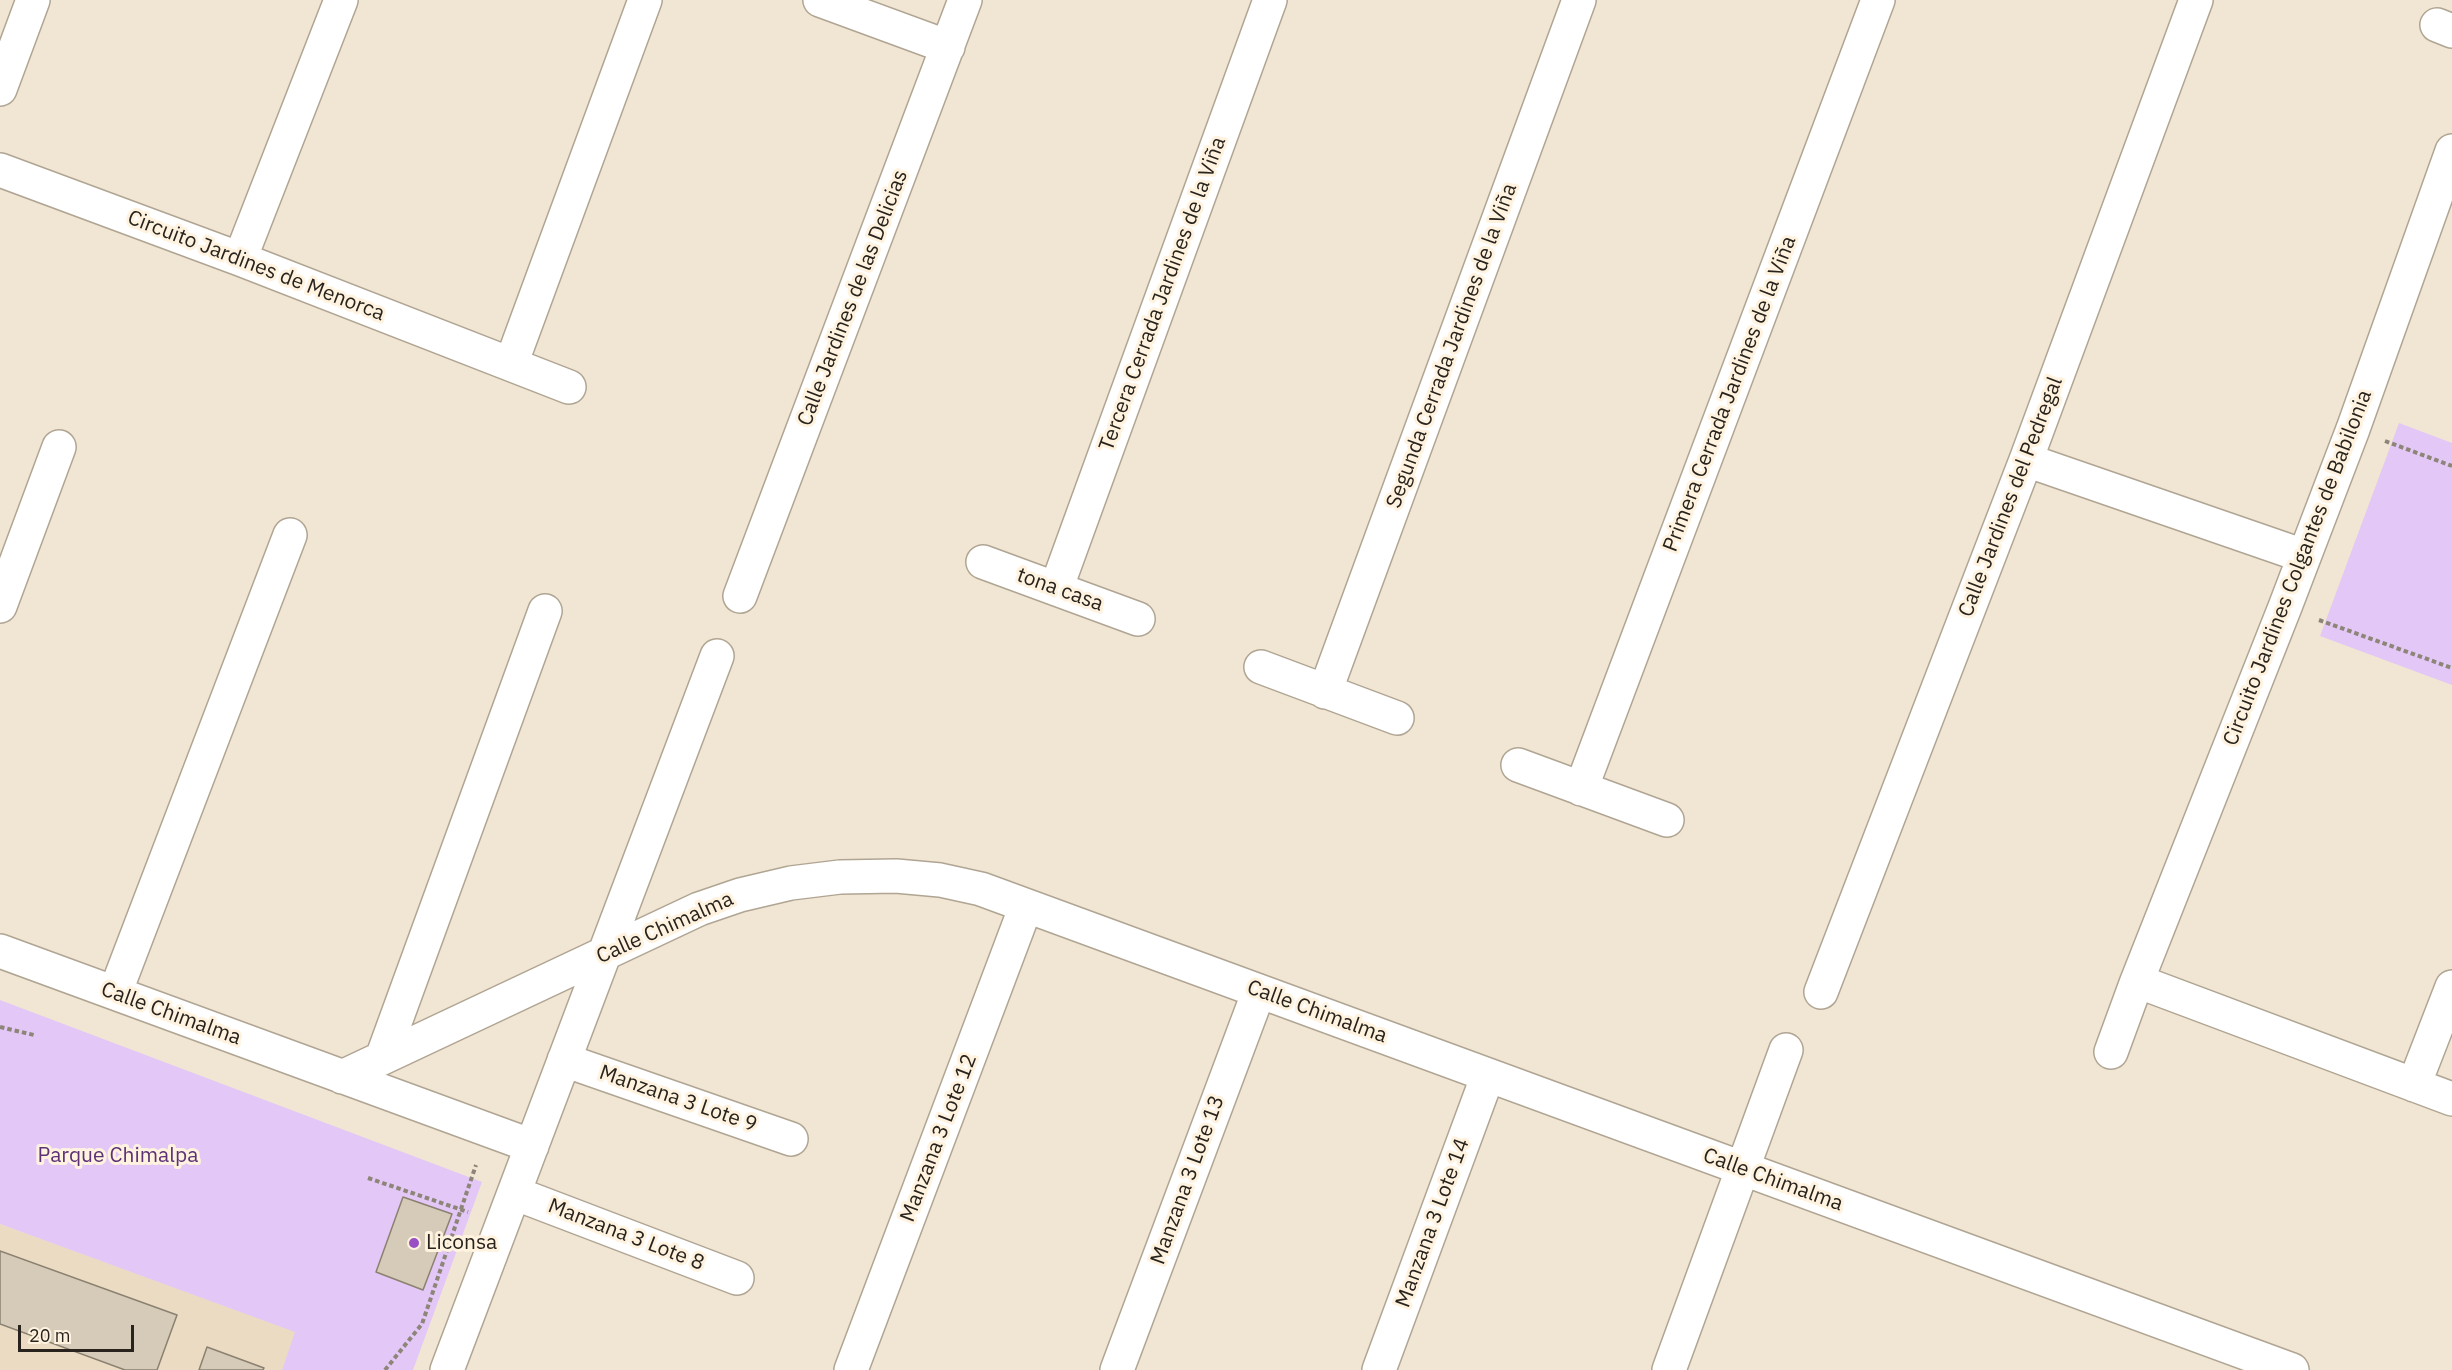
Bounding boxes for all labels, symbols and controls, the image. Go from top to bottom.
street label: Tercera Cerrada Jardines de la Viña [1094,134,1232,454]
street label: Calle Jardines de las Delicias [792,166,914,430]
street label: Segunda Cerrada Jardines de la Viña [1381,180,1523,512]
street label: Circuito Jardines de Menorca [124,205,388,327]
street label: Primera Cerrada Jardines de la Viña [1658,233,1802,555]
street label: Calle Jardines del Pedregal [1954,373,2068,621]
street label: Circuito Jardines Colgantes de Babilonia [2218,387,2378,749]
street label: tona casa [1013,563,1107,617]
street label: Calle Chimalma [593,887,737,969]
street label: Calle Chimalma [1244,975,1390,1049]
street label: Calle Chimalma [98,977,244,1051]
street label: Manzana 3 Lote 12 [895,1050,983,1226]
street label: Manzana 3 Lote 9 [596,1060,760,1138]
street label: Manzana 3 Lote 13 [1146,1092,1230,1268]
street label: Manzana 3 Lote 14 [1391,1135,1475,1311]
park label: Parque Chimalpa [38,1143,198,1169]
street label: Calle Chimalma [1700,1143,1846,1217]
street label: Manzana 3 Lote 8 [544,1194,708,1276]
place label: Liconsa [426,1230,497,1256]
marker: Liconsa [407,1236,421,1250]
scale bar [21,1313,136,1351]
text: 20 m [29,1324,71,1347]

